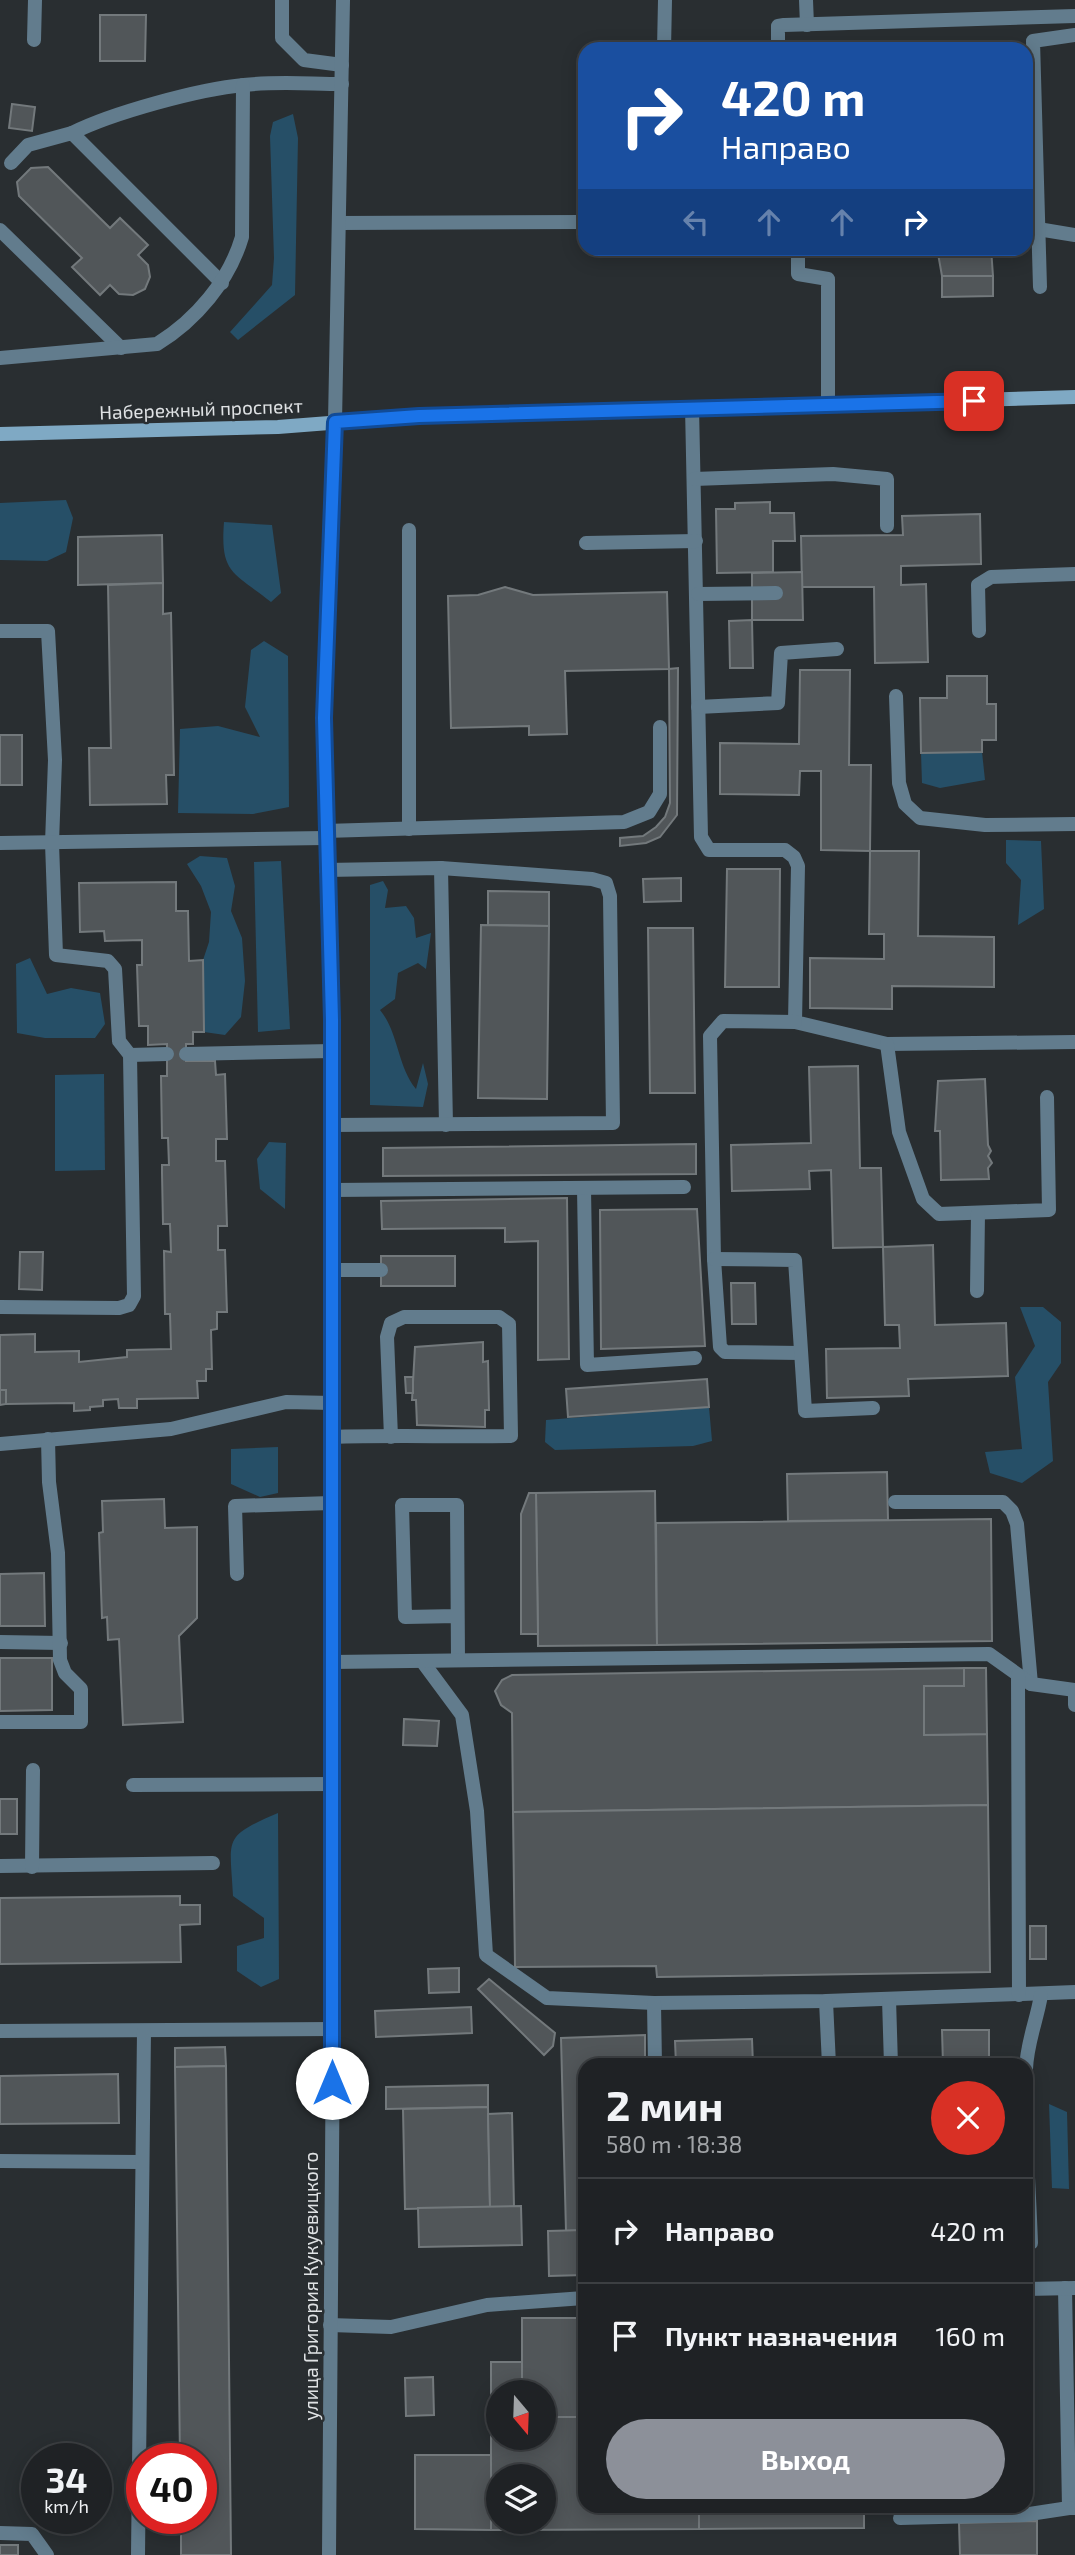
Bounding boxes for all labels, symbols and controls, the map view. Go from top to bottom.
text: 420 m [721,67,865,126]
icon: right [606,70,697,161]
text: Направо [721,127,851,165]
icon: left [677,203,715,241]
icon: ahead [750,203,788,241]
icon: ahead [823,203,861,241]
icon: right [896,203,934,241]
pin [944,371,1004,431]
icon: arrive [955,382,993,420]
street label: Набережный проспект [99,393,303,424]
position arrow [295,2046,369,2120]
text: 2 мин [606,2079,723,2129]
button: close [931,2081,1005,2155]
text: 580 m · 18:38 [606,2130,742,2158]
street label: улица Григория Кукуевицкого [299,2152,323,2420]
icon: right [606,2212,644,2250]
text: Направо [665,2215,774,2246]
text: 420 m [930,2215,1005,2246]
icon: arrive [606,2317,644,2355]
text: Пункт назначения [665,2320,898,2351]
text: 160 m [936,2320,1005,2351]
north arrow [486,2380,556,2450]
map controls [486,2380,556,2534]
button: Выход [606,2419,1005,2499]
speed limit sign: 40 [126,2443,217,2534]
text: 34 [45,2458,88,2500]
button: layers [486,2464,556,2534]
text: km/h [44,2495,89,2517]

